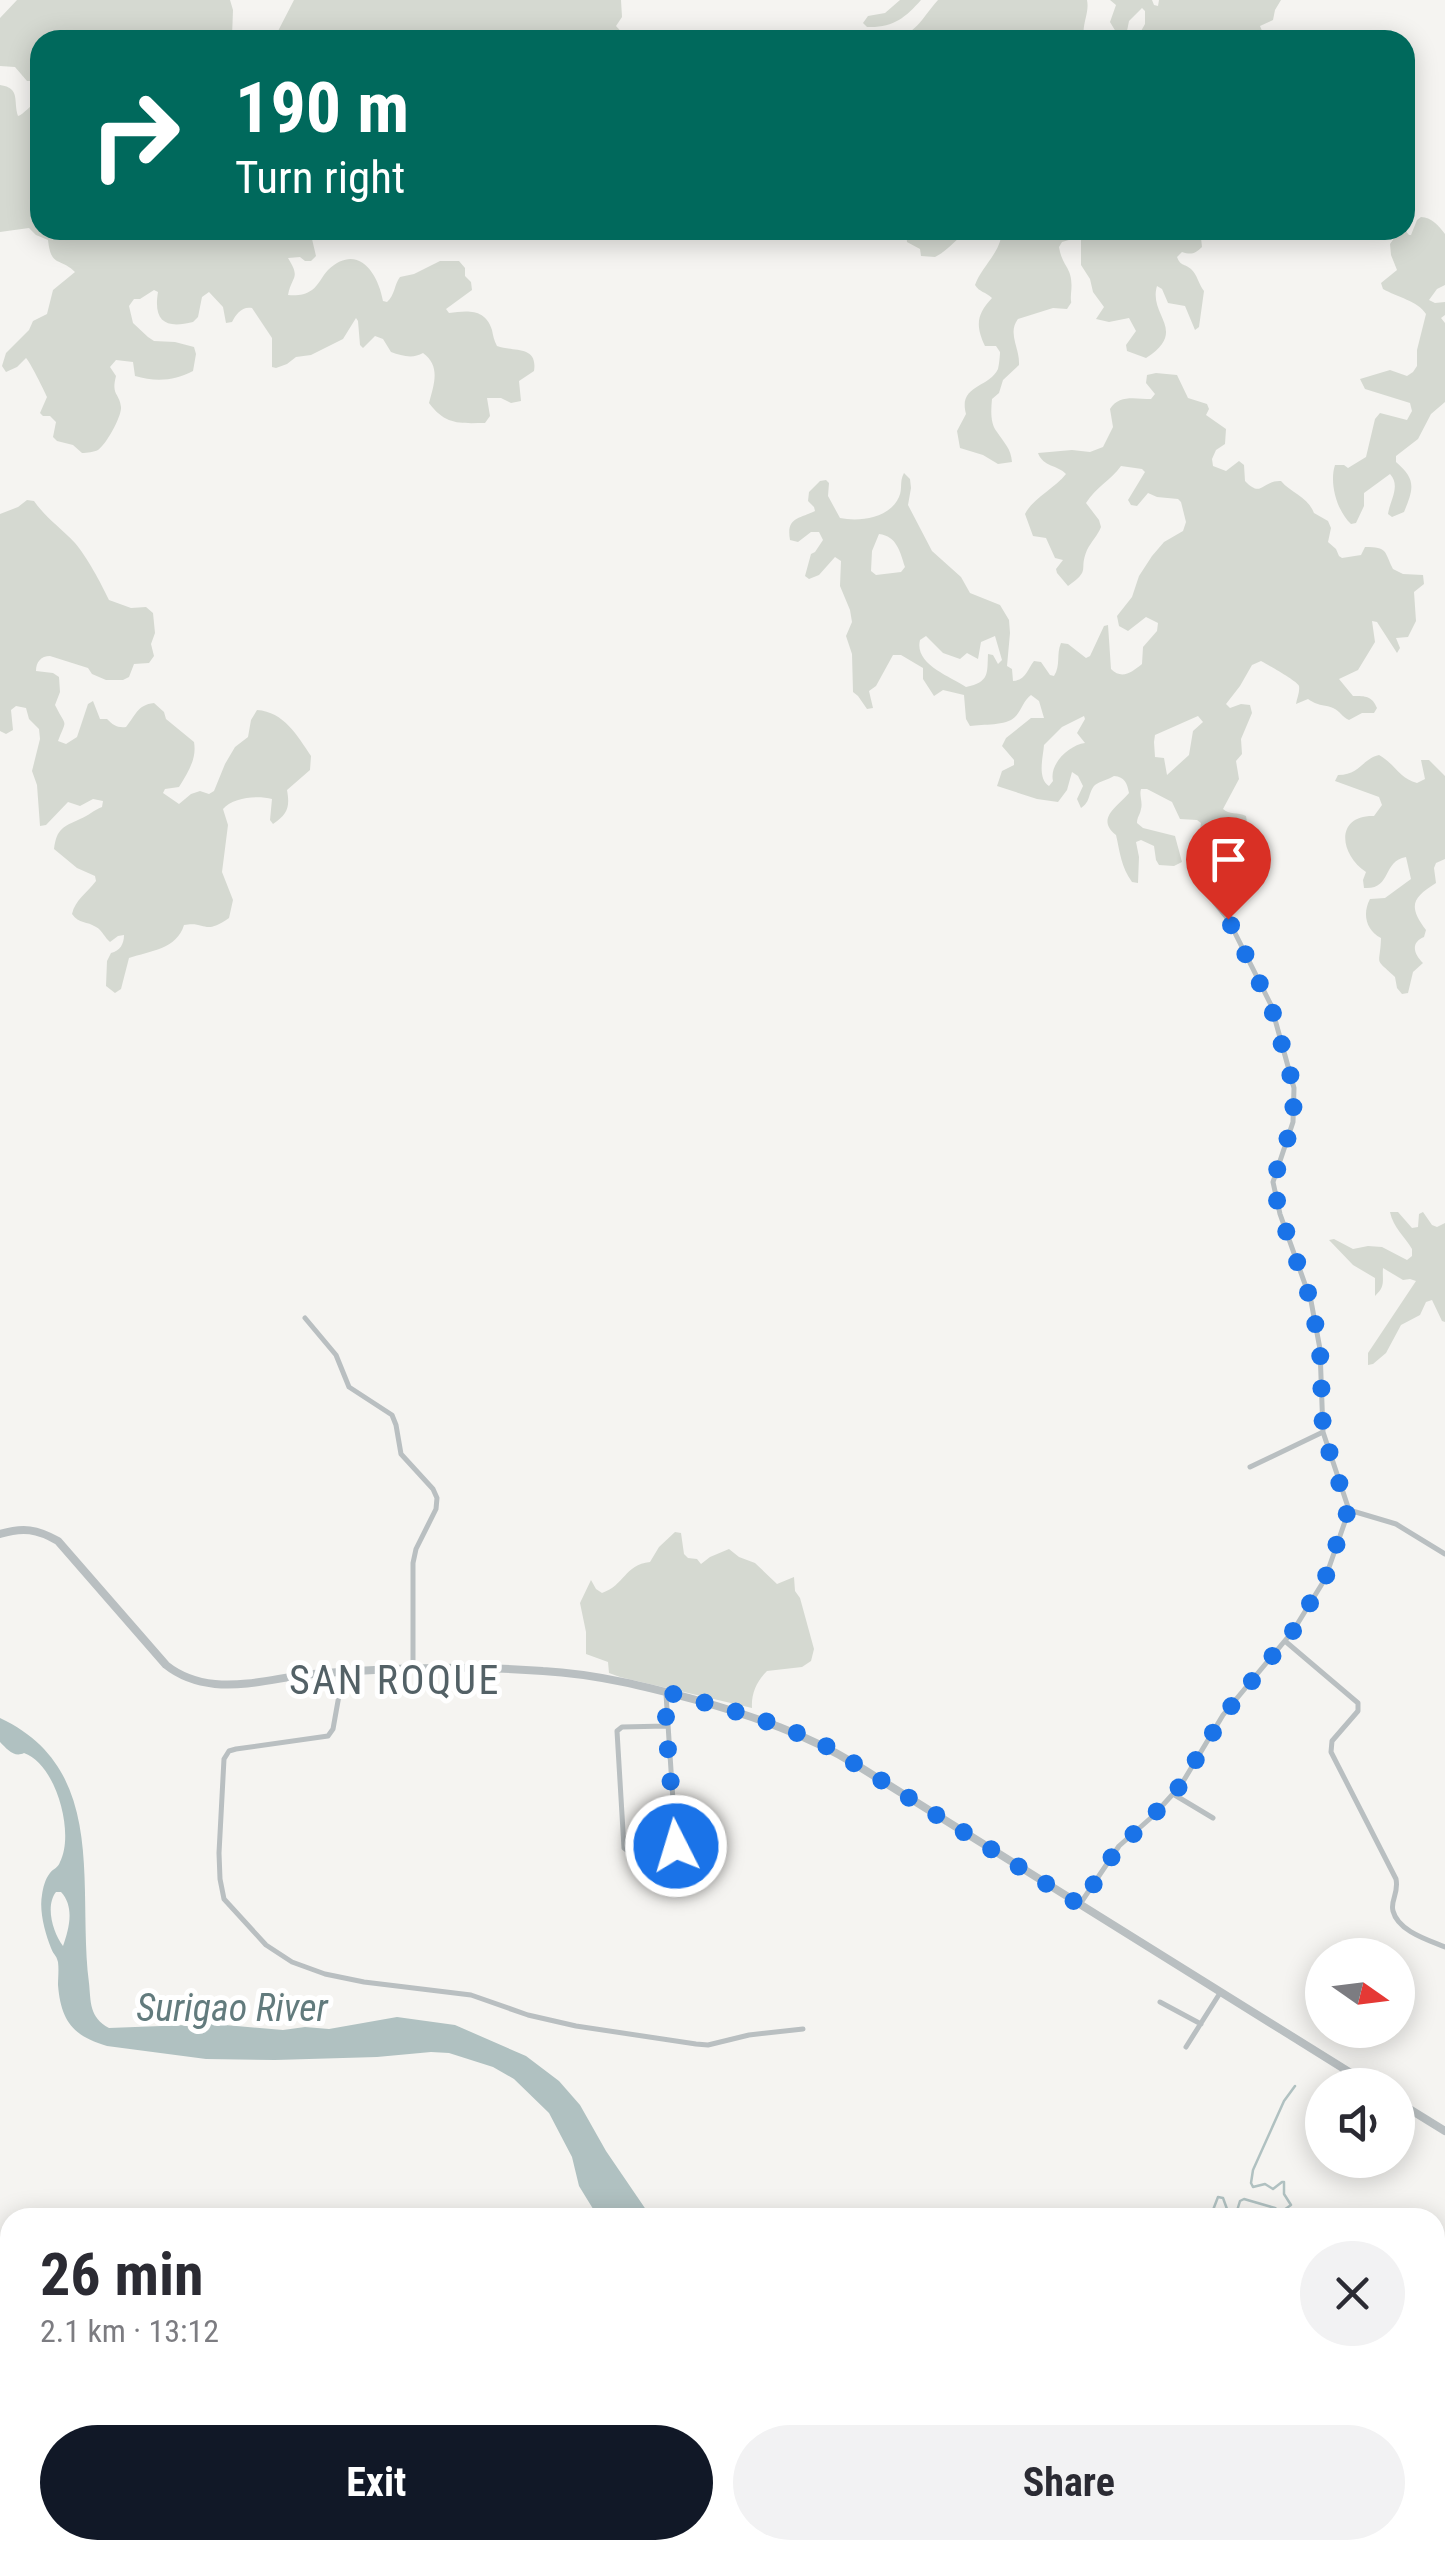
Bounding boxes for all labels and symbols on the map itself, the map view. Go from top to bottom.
pin [1186,817,1271,920]
district label: SAN ROQUE [289,1657,501,1704]
position arrow [624,1794,728,1898]
north arrow [1305,1938,1415,2048]
water label: Surigao River [136,1986,329,2030]

